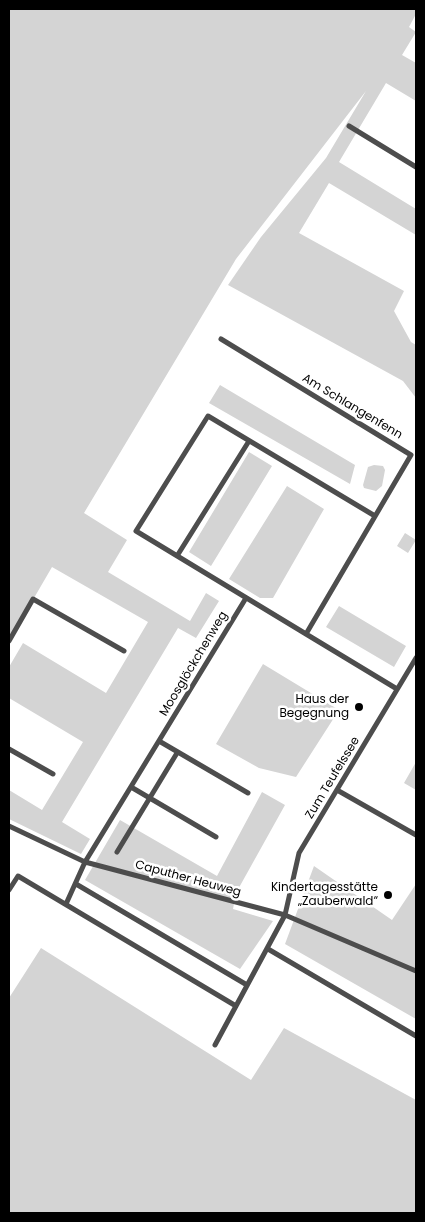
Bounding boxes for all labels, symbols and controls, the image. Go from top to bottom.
street label: Am Schlangenfenn [299,371,405,443]
street label: Moosglöckchenweg [157,609,231,719]
place label: Haus der Begegnung [279,693,349,721]
marker: Haus der Begegnung [353,701,365,713]
street label: Zum Teufelssee [303,734,363,822]
street label: Caputher Heuweg [133,858,243,900]
place label: Kindertagesstätte „Zauberwald“ [271,881,378,909]
marker: Kindertagesstätte „Zauberwald“ [382,889,394,901]

